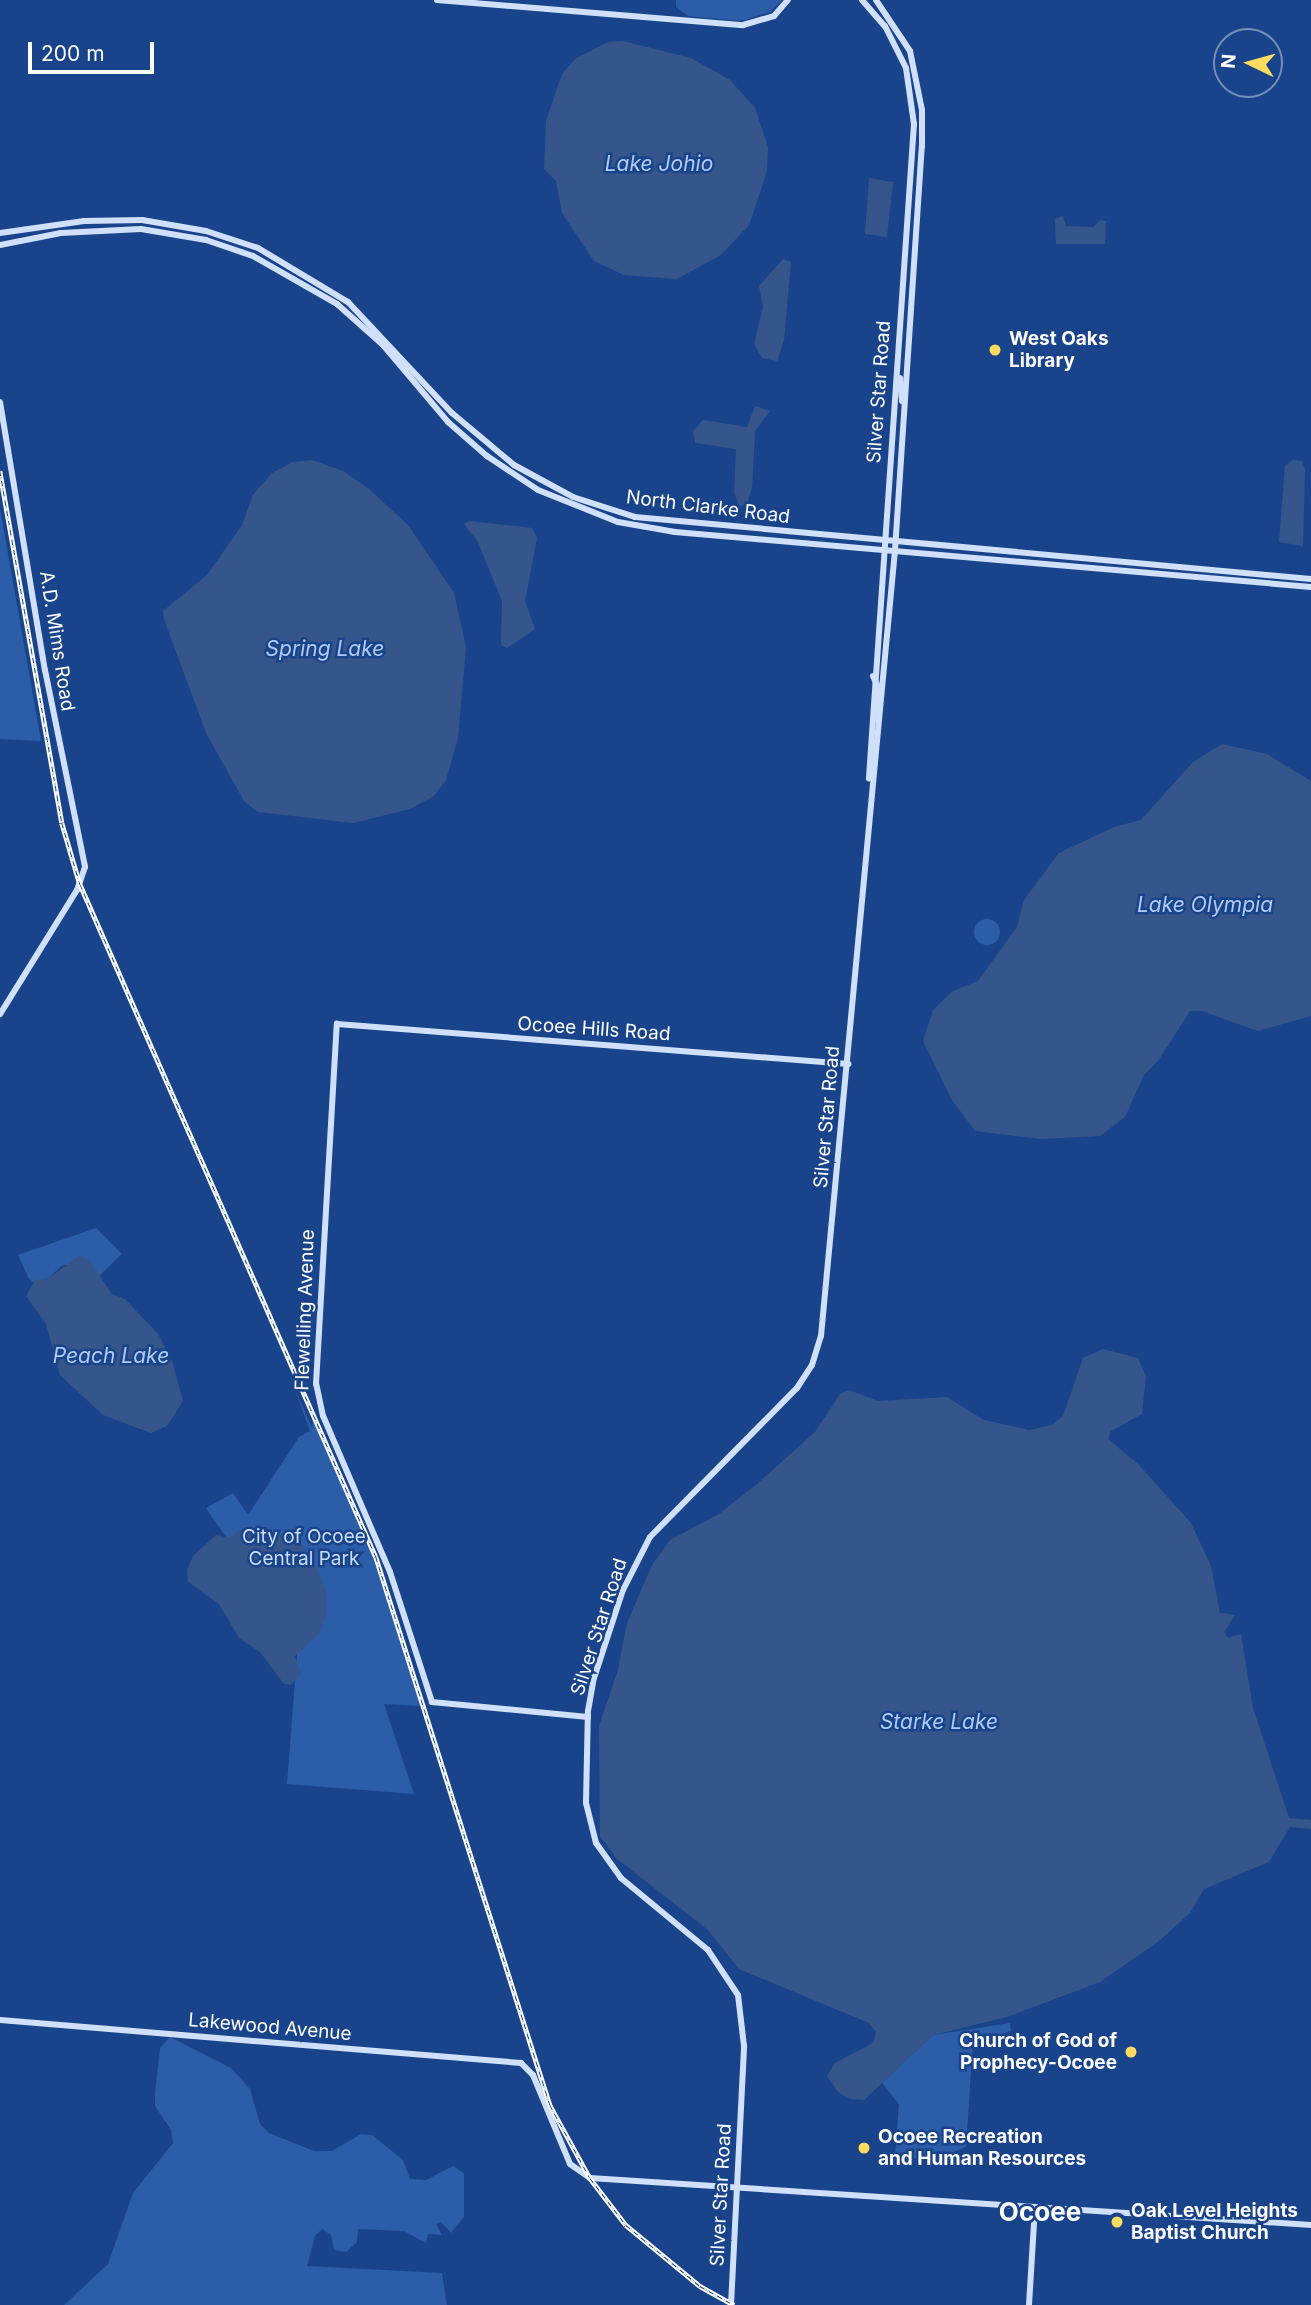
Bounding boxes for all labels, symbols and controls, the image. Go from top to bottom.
scale bar [32,28,158,72]
north arrow [1213,28,1283,98]
text: 200 m [41,41,105,66]
text: N [1216,53,1241,70]
water label: Lake Johio [605,151,713,177]
street label: Silver Star Road [863,320,895,464]
place label: West Oaks Library [1009,328,1109,372]
marker: West Oaks Library [987,342,1003,358]
street label: North Clarke Road [625,486,791,528]
street label: A.D. Mims Road [35,569,79,713]
water label: Spring Lake [266,636,384,662]
water label: Lake Olympia [1137,892,1273,918]
street label: Ocoee Hills Road [517,1012,671,1046]
street label: Silver Star Road [809,1045,845,1189]
street label: Flewelling Avenue [291,1229,319,1391]
water label: Peach Lake [53,1343,169,1369]
park label: City of Ocoee Central Park [242,1526,366,1570]
street label: Silver Star Road [566,1556,632,1698]
water label: Starke Lake [880,1709,998,1735]
street label: Lakewood Avenue [187,2009,353,2045]
place label: Church of God of Prophecy-Ocoee [959,2030,1117,2074]
marker: Church of God of Prophecy-Ocoee [1123,2044,1139,2060]
street label: Silver Star Road [706,2123,736,2267]
place label: Ocoee Recreation and Human Resources [878,2126,1086,2170]
marker: Ocoee Recreation and Human Resources [856,2140,872,2156]
district label: Ocoee [999,2196,1081,2228]
place label: Oak Level Heights Baptist Church [1131,2200,1298,2244]
marker: Oak Level Heights Baptist Church [1109,2214,1125,2230]

